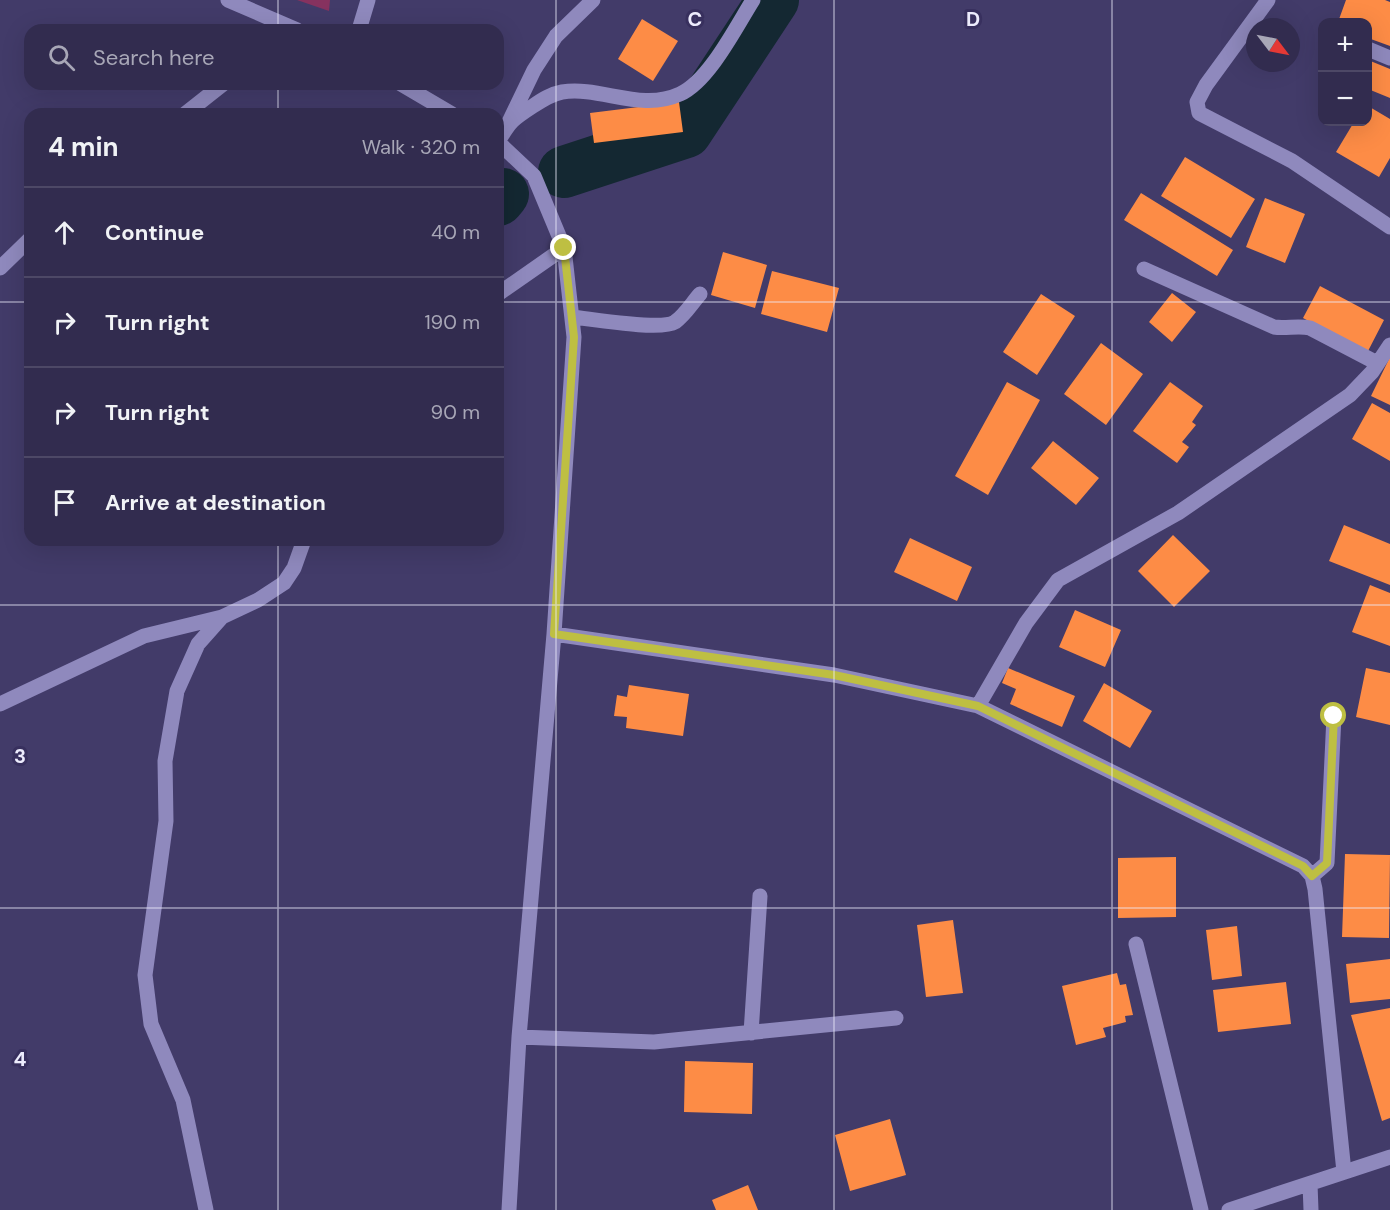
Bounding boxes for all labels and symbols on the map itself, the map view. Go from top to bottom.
text: C [688,6,702,32]
text: D [966,6,980,32]
north arrow [1246,18,1300,72]
route end [550,234,576,260]
route start [1320,702,1346,728]
text: 3 [14,743,26,769]
text: 4 [14,1046,27,1072]

